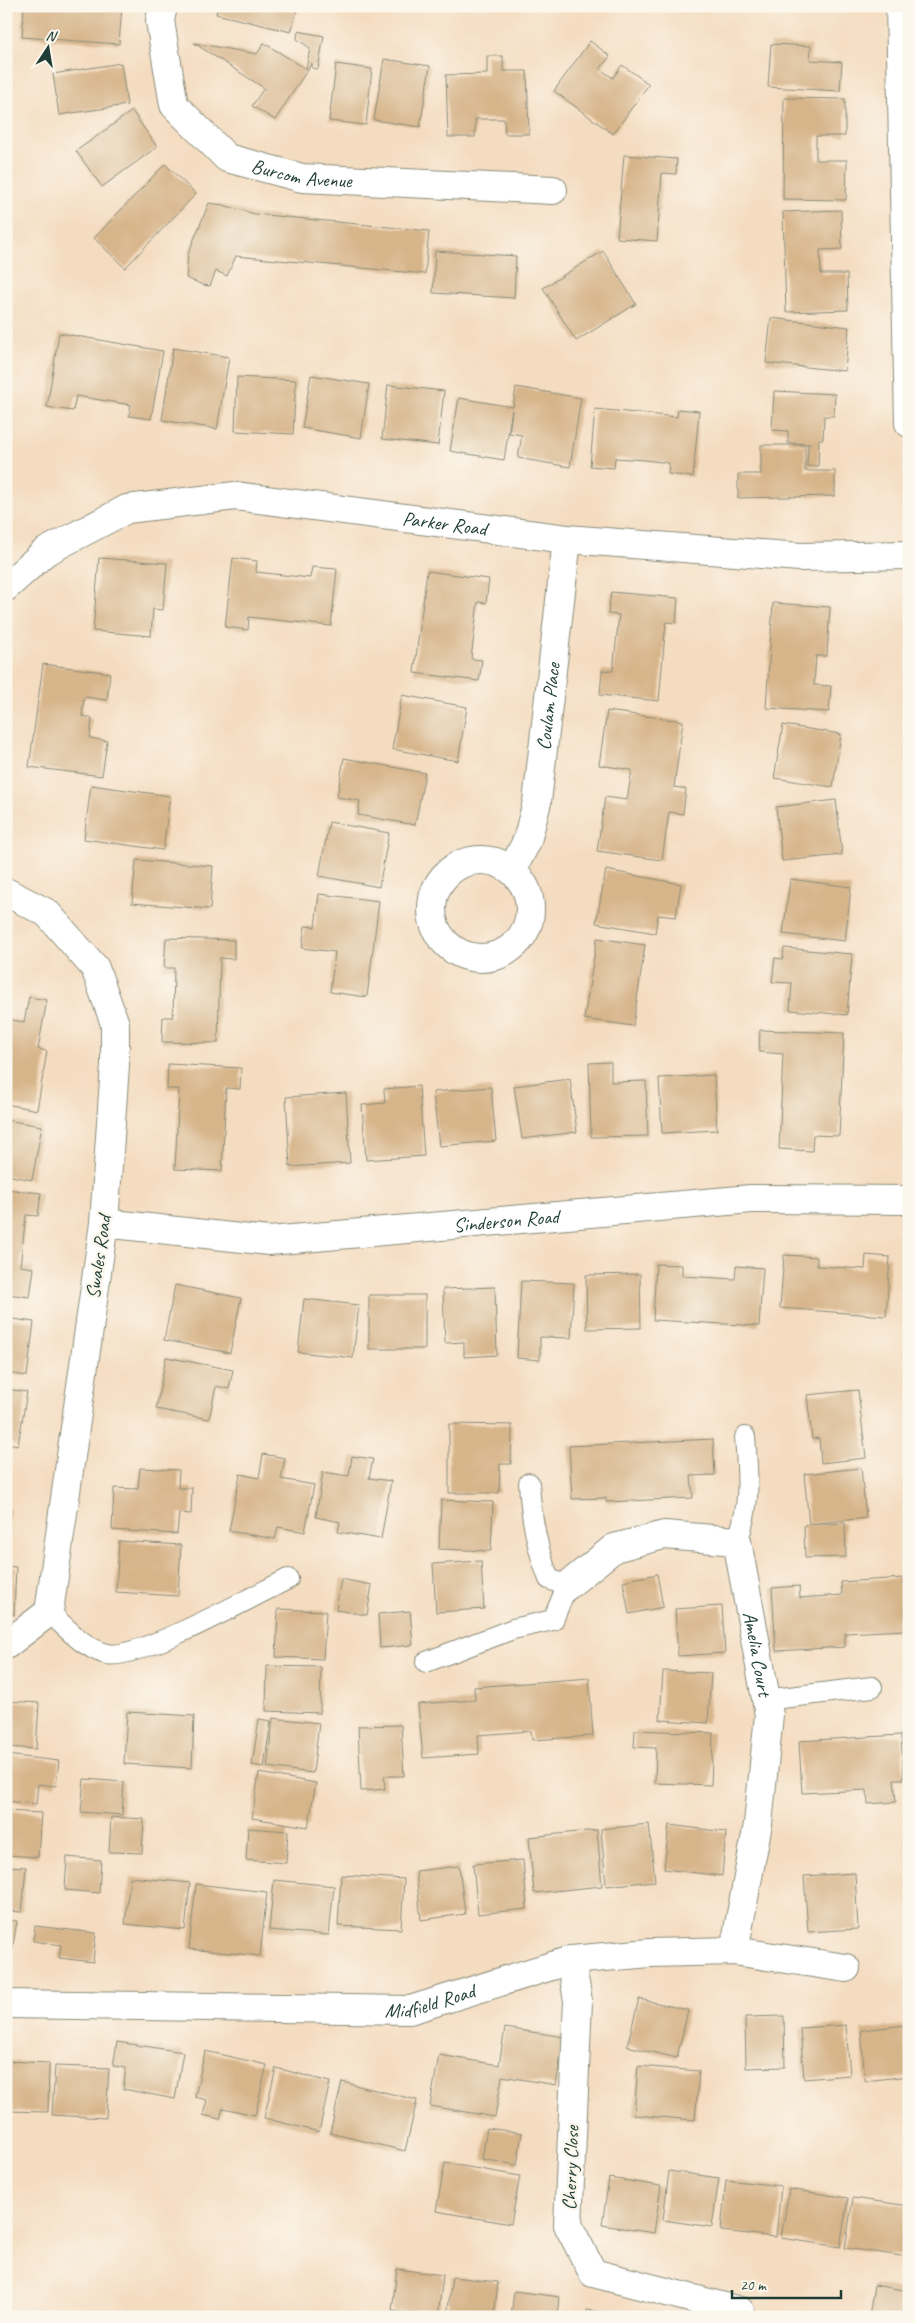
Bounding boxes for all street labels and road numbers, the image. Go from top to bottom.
street label: Burcom Avenue [249,153,354,193]
street label: Parker Road [401,506,491,542]
street label: Coulam Place [531,660,566,752]
street label: Sinderson Road [452,1204,563,1238]
street label: Swales Road [80,1211,117,1300]
street label: Amelia Court [737,1609,778,1701]
street label: Midfield Road [385,1978,481,2023]
street label: Cherry Close [557,2124,585,2211]

